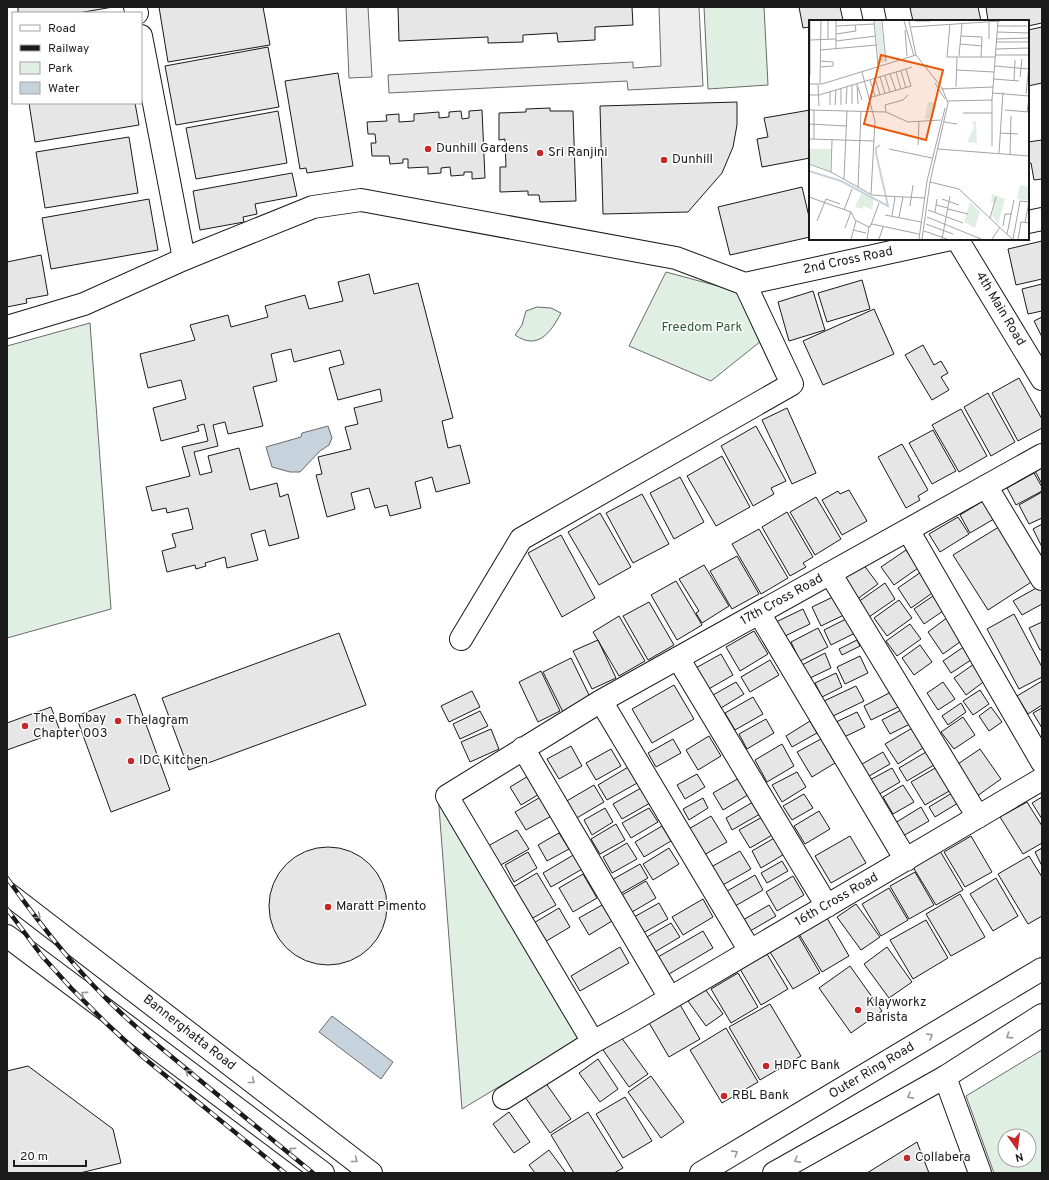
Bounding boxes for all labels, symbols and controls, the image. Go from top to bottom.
legend [12,12,142,104]
inset map [809,20,1029,240]
text: Road [48,21,76,37]
text: Railway [48,41,89,57]
text: Park [48,61,73,77]
text: Water [48,81,80,97]
place label: Dunhill Gardens [436,141,529,157]
marker: Dunhill Gardens [423,144,433,154]
place label: Sri Ranjini [548,145,608,161]
marker: Sri Ranjini [535,148,545,158]
place label: Dunhill [672,152,713,168]
marker: Dunhill [659,155,669,165]
street label: 2nd Cross Road [802,244,894,278]
street label: 4th Main Road [972,269,1028,349]
park label: Freedom Park [662,320,743,336]
street label: 17th Cross Road [738,571,826,629]
place label: The Bombay Chapter 003 [33,711,107,742]
place label: Thelagram [126,713,189,729]
marker: Thelagram [113,716,123,726]
marker: The Bombay Chapter 003 [20,721,30,731]
place label: IDC Kitchen [139,753,208,769]
marker: IDC Kitchen [126,756,136,766]
street label: 16th Cross Road [793,870,881,930]
place label: Maratt Pimento [336,899,426,915]
marker: Maratt Pimento [323,902,333,912]
one-way arrow [33,912,40,919]
one-way arrow [81,991,88,998]
street label: Bannerghatta Road [139,992,239,1074]
place label: Klayworkz Barista [866,995,927,1026]
marker: Klayworkz Barista [853,1005,863,1015]
one-way arrow [1006,1031,1013,1039]
one-way arrow [926,1033,933,1040]
street label: Outer Ring Road [826,1039,918,1103]
place label: HDFC Bank [774,1058,840,1074]
marker: HDFC Bank [761,1061,771,1071]
one-way arrow [185,1069,192,1076]
one-way arrow [247,1076,254,1083]
place label: RBL Bank [732,1088,789,1104]
marker: RBL Bank [719,1091,729,1101]
one-way arrow [907,1092,915,1099]
north arrow [997,1128,1037,1168]
scale bar [14,1142,86,1168]
one-way arrow [289,1147,296,1154]
text: 20 m [20,1149,48,1165]
text: N [1014,1149,1025,1164]
one-way arrow [731,1150,738,1158]
place label: Collabera [915,1150,971,1166]
marker: Collabera [902,1153,912,1163]
one-way arrow [794,1155,801,1162]
one-way arrow [350,1156,357,1163]

